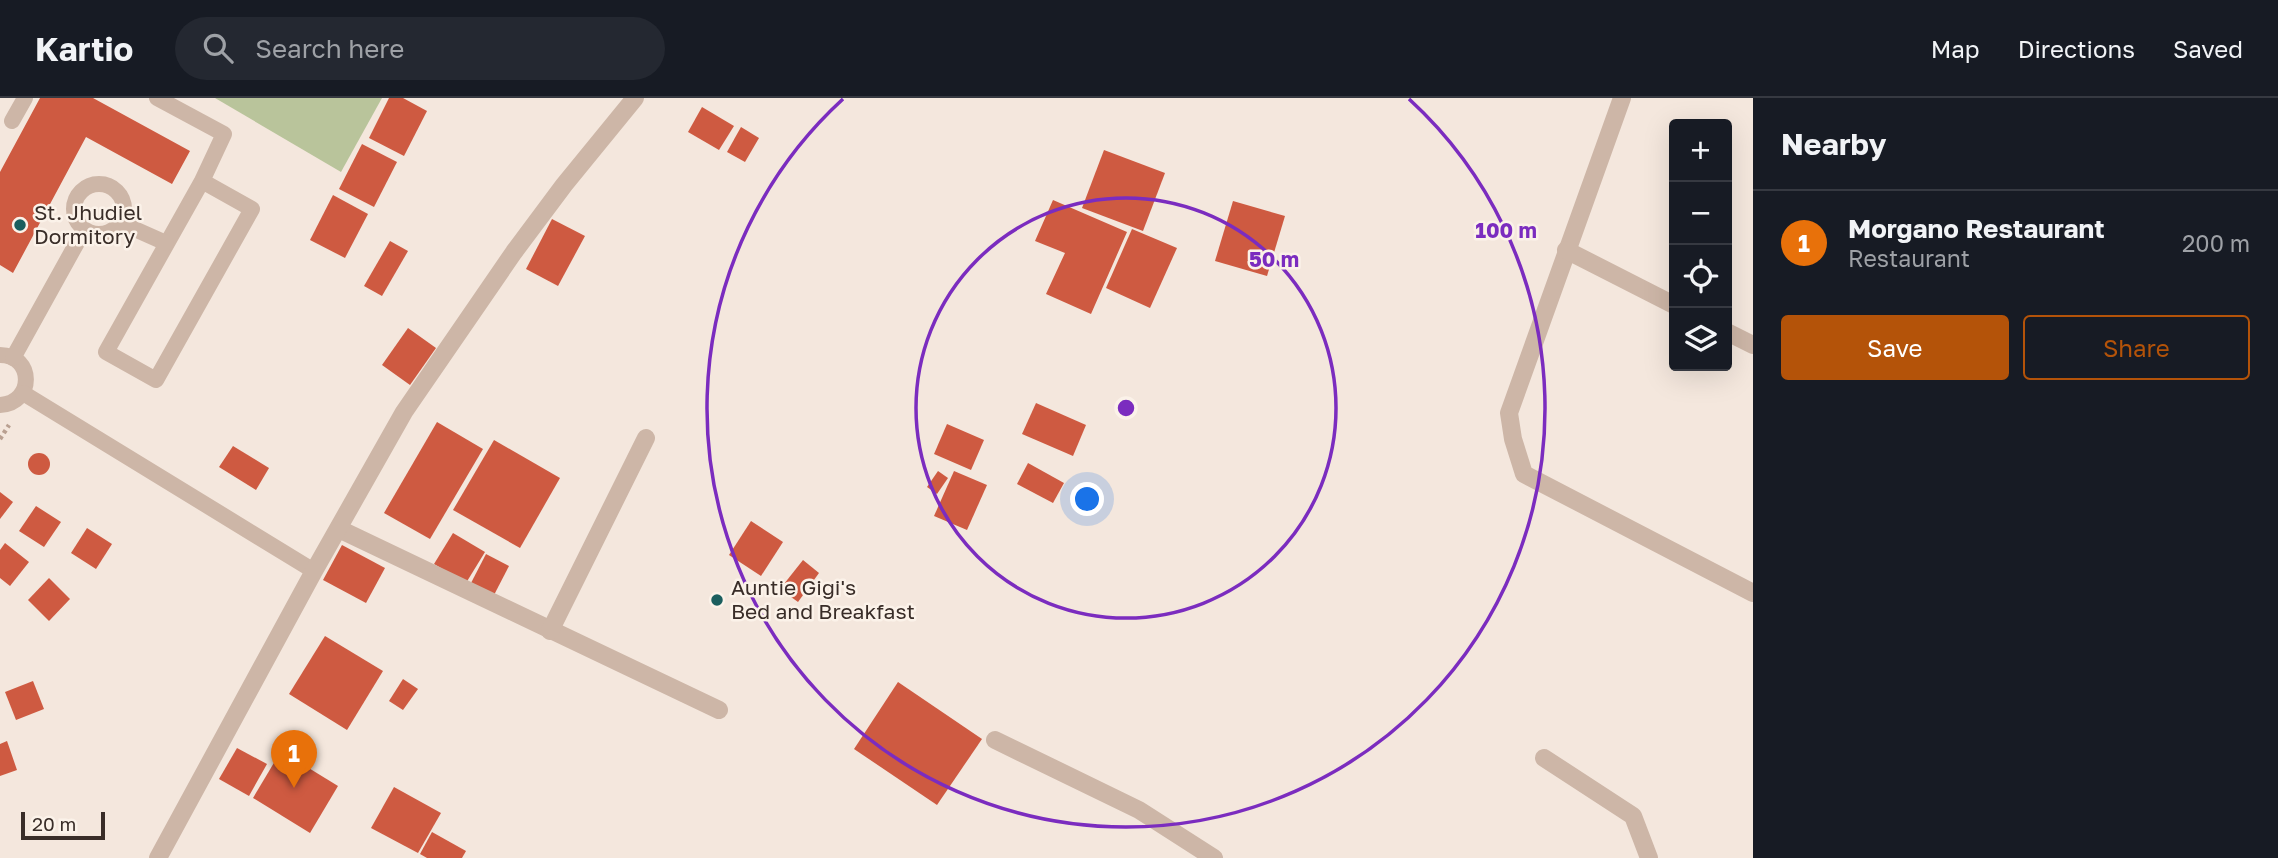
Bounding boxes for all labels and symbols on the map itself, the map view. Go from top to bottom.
place label: St. Jhudiel Dormitory [34,199,142,249]
marker: St. Jhudiel Dormitory [12,217,28,233]
text: 100 m [1475,217,1537,243]
text: 50 m [1249,246,1299,272]
centre of rings [1114,396,1138,420]
your location [1070,482,1104,516]
place label: Auntie Gigi's Bed and Breakfast [731,574,915,624]
marker: Auntie Gigi's Bed and Breakfast [709,592,725,608]
pin: 1 [271,730,317,788]
scale bar [21,809,105,841]

